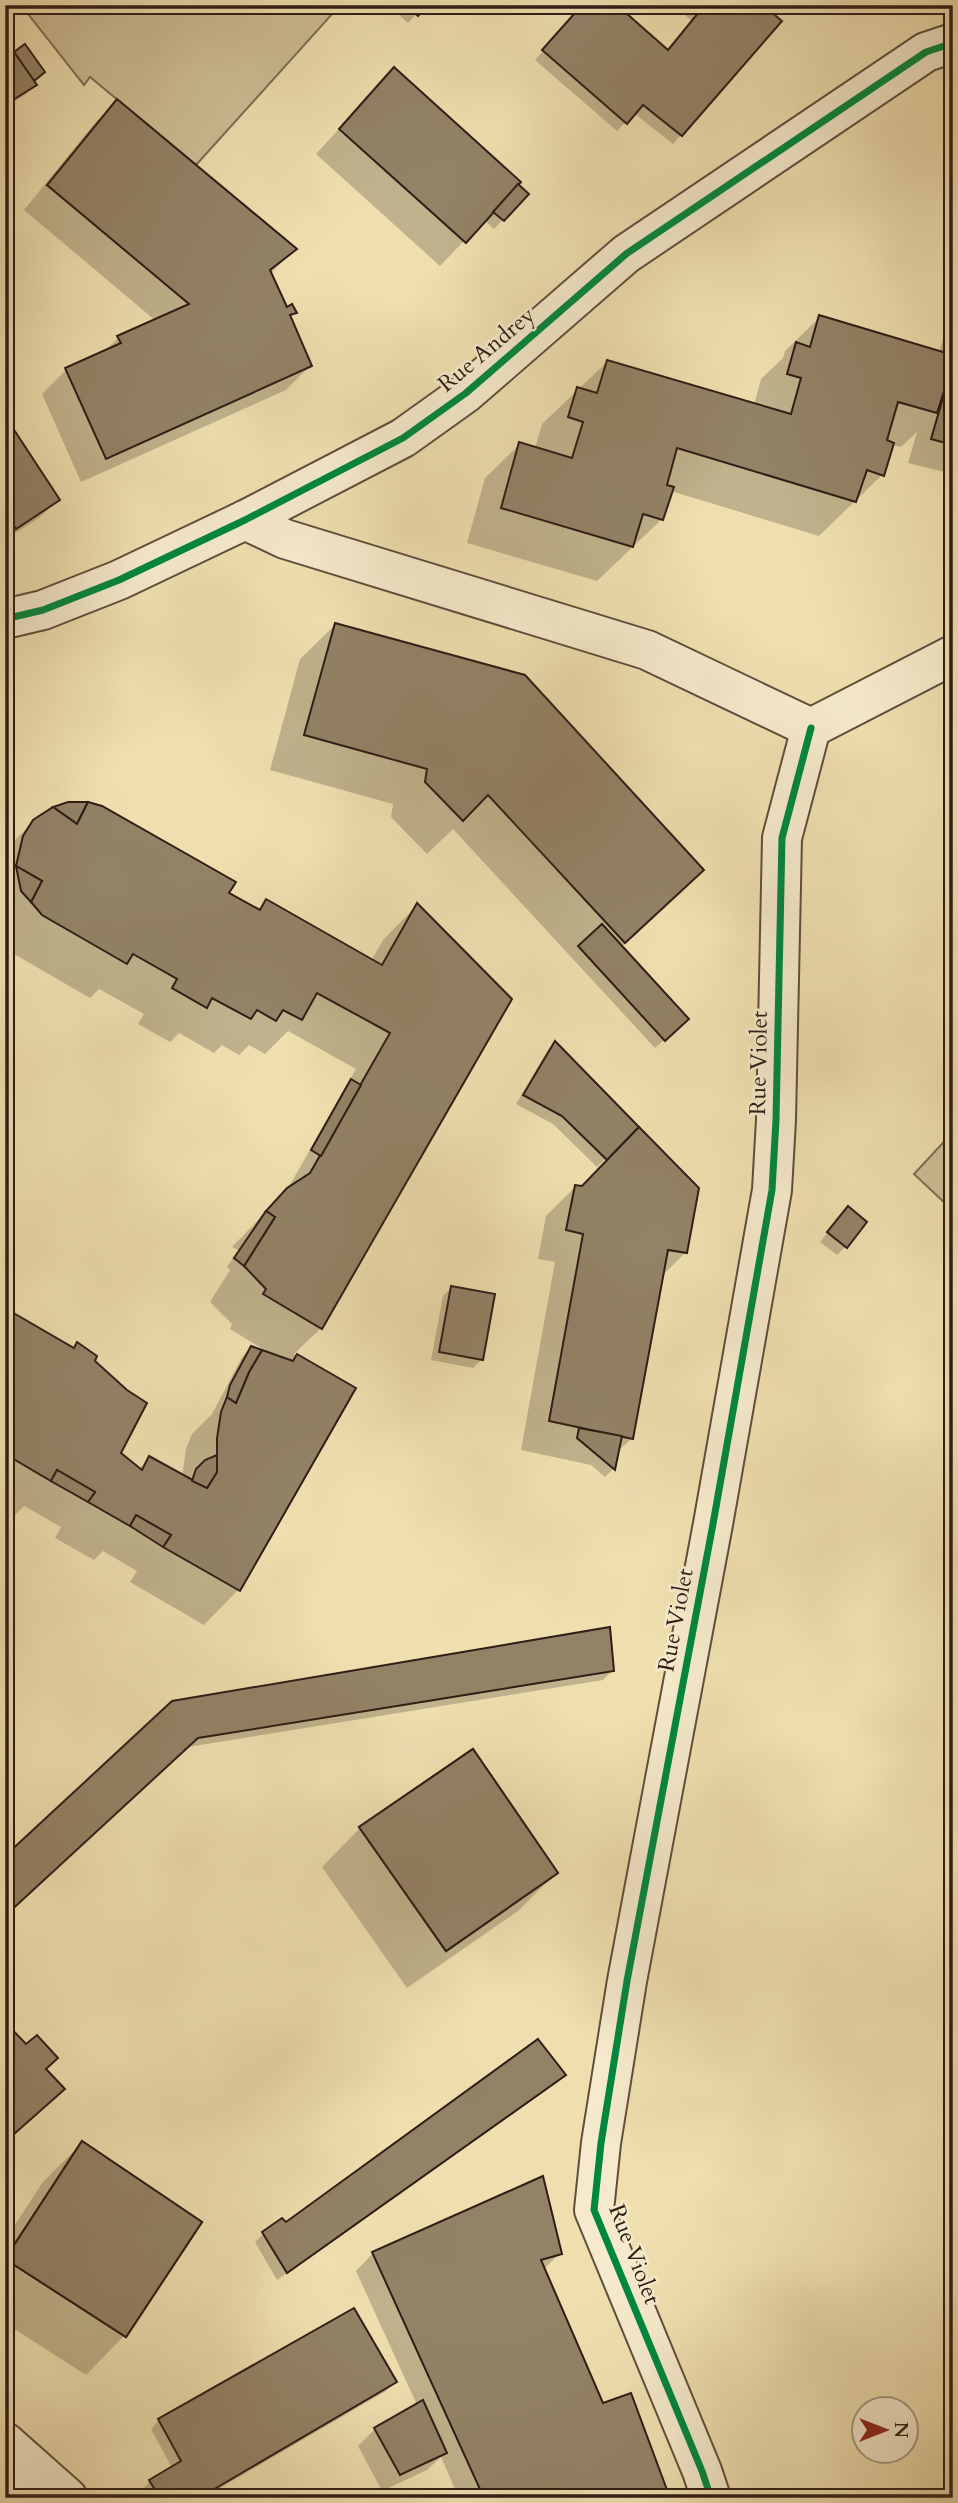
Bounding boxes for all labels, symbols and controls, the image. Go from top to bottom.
street label: Rue Andrey [431,300,541,399]
street label: Rue Violet [742,1010,775,1116]
street label: Rue Violet [650,1566,701,1674]
street label: Rue Violet [601,2200,668,2309]
north arrow [850,2394,920,2464]
text: N [888,2422,914,2439]

